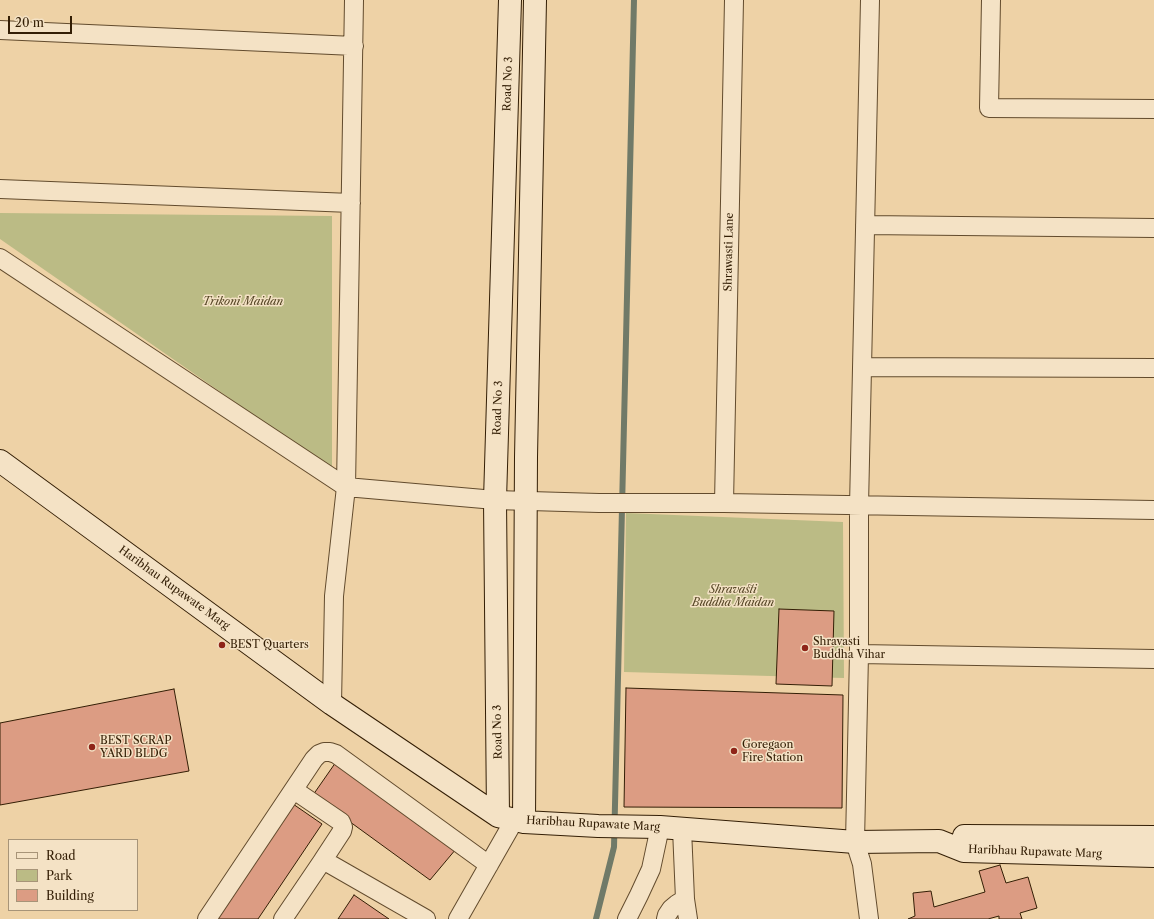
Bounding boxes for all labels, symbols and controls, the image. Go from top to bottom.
scale bar [10,8,74,34]
text: 20 m [15,15,44,30]
street label: Road No 3 [500,56,516,112]
street label: Shrawasti Lane [722,212,736,292]
park label: Trikoni Maidan [203,295,283,309]
street label: Road No 3 [490,380,506,436]
street label: Haribhau Rupawate Marg [116,543,232,633]
park label: Shravasti Buddha Maidan [692,583,774,609]
place label: Shravasti Buddha Vihar [813,635,885,661]
place label: BEST Quarters [230,638,309,652]
marker: BEST Quarters [217,640,227,650]
marker: Shravasti Buddha Vihar [800,643,810,653]
street label: Road No 3 [491,705,505,759]
place label: BEST SCRAP YARD BLDG [100,734,172,760]
place label: Goregaon Fire Station [742,738,803,764]
marker: BEST SCRAP YARD BLDG [87,742,97,752]
marker: Goregaon Fire Station [729,746,739,756]
street label: Haribhau Rupawate Marg [526,814,660,834]
legend [8,839,138,911]
street label: Haribhau Rupawate Marg [968,843,1102,861]
text: Road [46,848,76,863]
text: Park [46,868,72,883]
text: Building [46,888,94,903]

